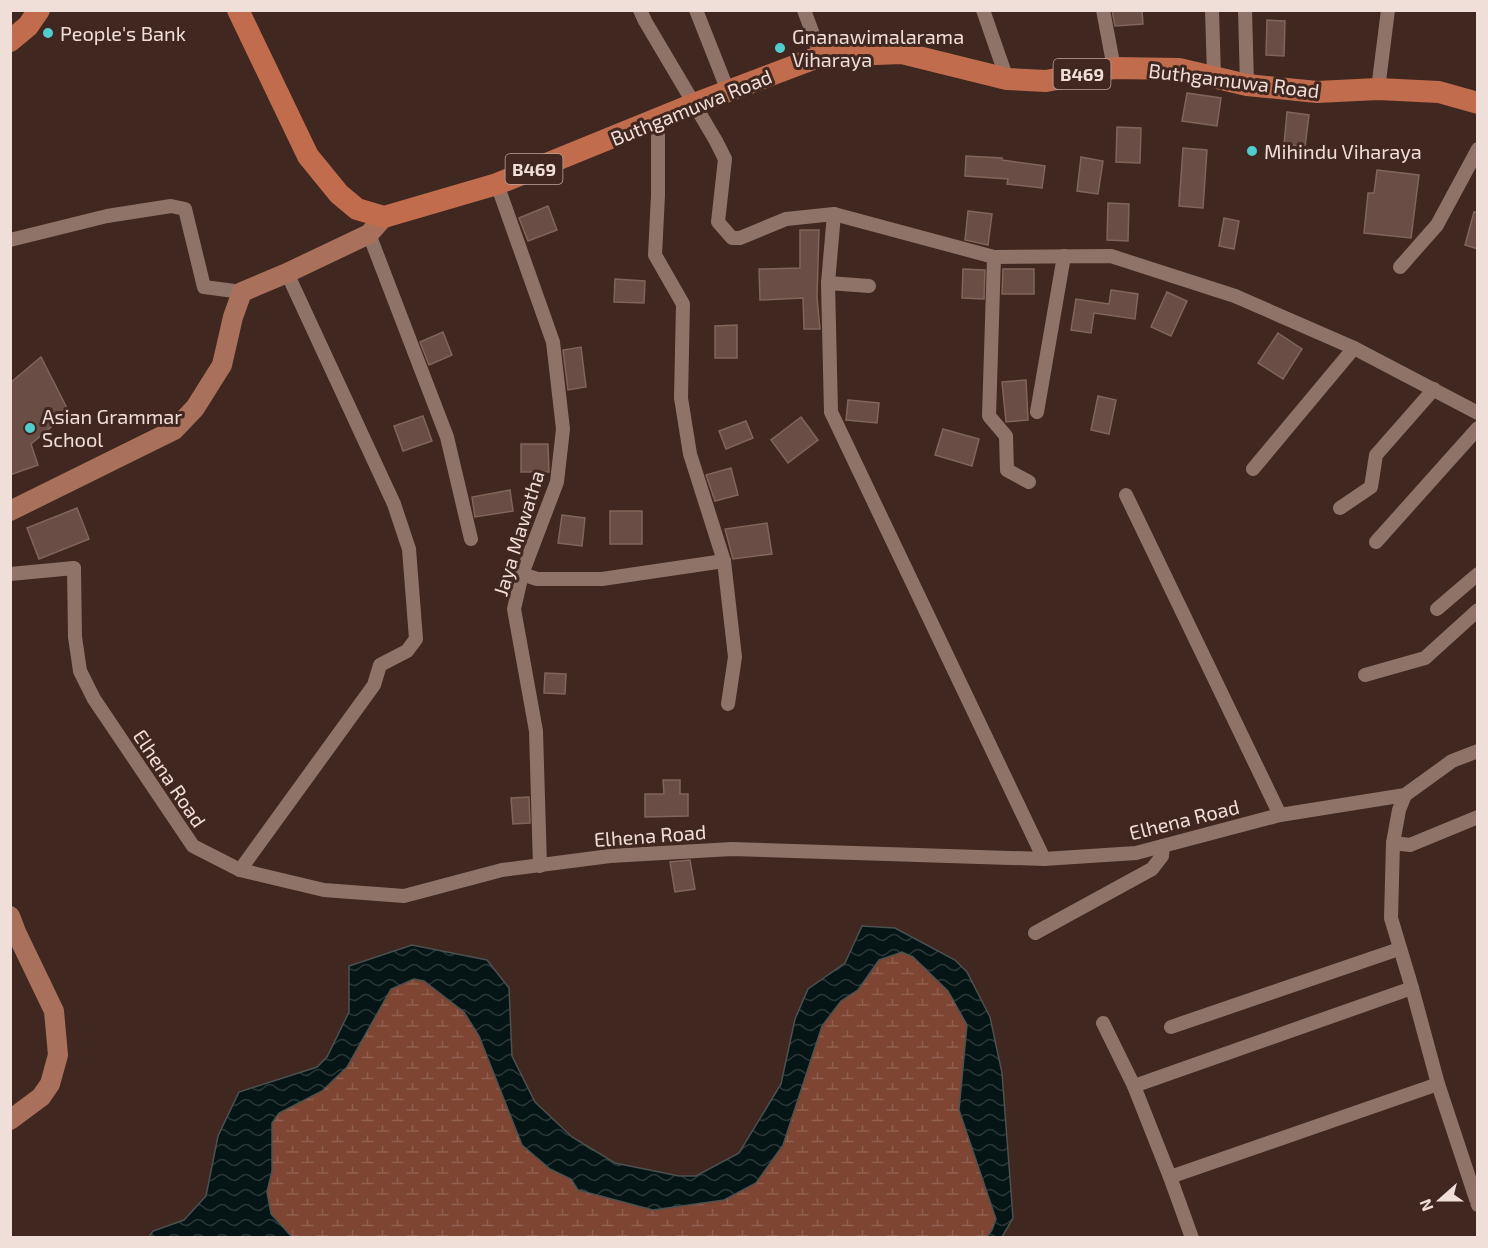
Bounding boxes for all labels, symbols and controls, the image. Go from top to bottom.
place label: People's Bank [60,21,186,45]
place label: Gnanawimalarama Viharaya [792,24,964,71]
marker: People's Bank [41,26,55,40]
marker: Gnanawimalarama Viharaya [773,41,787,55]
street label: Buthgamuwa Road [1147,58,1321,102]
road number: B469 [1054,59,1110,89]
street label: Buthgamuwa Road [607,64,775,150]
place label: Mihindu Viharaya [1264,139,1422,163]
marker: Mihindu Viharaya [1245,144,1259,158]
road number: B469 [506,154,562,184]
place label: Asian Grammar School [42,404,182,451]
marker: Asian Grammar School [23,421,37,435]
street label: Jaya Mawatha [488,467,548,599]
street label: Elhena Road [129,725,211,831]
street label: Elhena Road [1126,794,1242,844]
street label: Elhena Road [593,819,707,851]
north arrow [1410,1170,1470,1230]
text: N [1415,1197,1436,1214]

